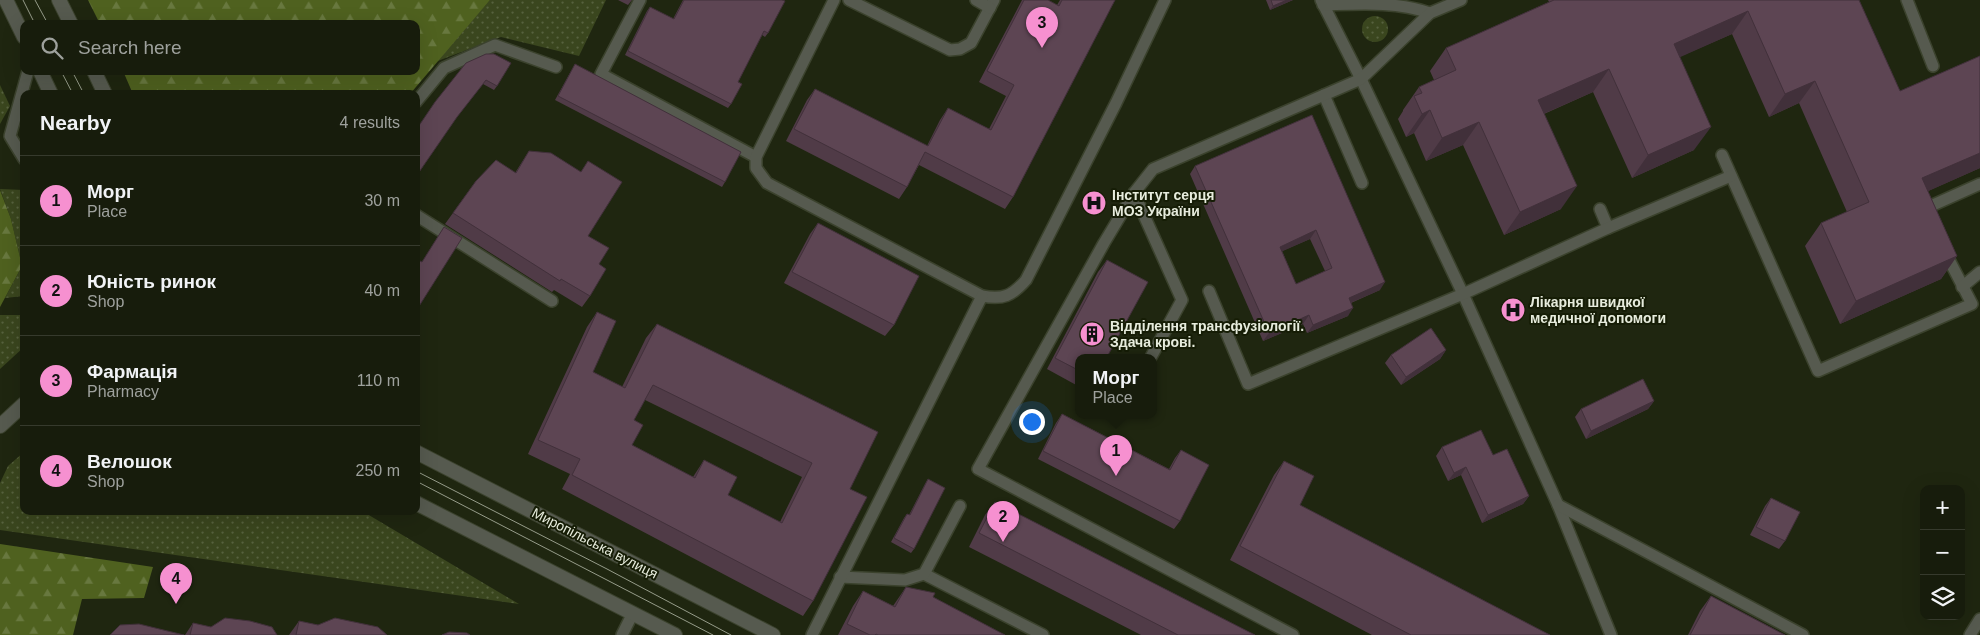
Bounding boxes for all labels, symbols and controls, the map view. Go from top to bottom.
pin: 3 [1026,7,1058,48]
search box [20,20,420,75]
icon: search [38,34,66,62]
text: Search here [78,37,182,58]
text: Nearby [40,111,111,134]
text: 4 results [340,114,400,131]
text: Морг [87,181,134,202]
place label: Інститут серця МОЗ України [1112,187,1214,219]
hospital icon: Інститут серця МОЗ України [1081,190,1107,216]
text: 1 [52,192,60,209]
text: 30 m [364,192,400,209]
text: Place [87,203,127,220]
text: Юність ринок [87,271,216,292]
text: 2 [52,282,60,299]
text: 40 m [364,282,400,299]
text: Shop [87,293,124,310]
place label: Лікарня швидкої медичної допомоги [1530,294,1666,326]
hospital icon: Лікарня швидкої медичної допомоги [1500,297,1526,323]
place label: Відділення трансфузіології. Здача крові. [1110,318,1304,350]
building icon: Відділення трансфузіології. Здача крові. [1079,321,1105,347]
popup [1075,354,1157,419]
text: Фармація [87,361,178,382]
text: Морг [1093,367,1139,388]
text: 3 [52,372,60,389]
text: 110 m [357,372,400,389]
text: Pharmacy [87,383,159,400]
text: Place [1093,389,1133,406]
your location [1019,409,1045,435]
pin: 1 [1100,435,1132,476]
text: Велошок [87,451,172,472]
text: 4 [52,462,60,479]
text: 250 m [356,462,400,479]
text: Shop [87,473,124,490]
map controls [1920,485,1965,620]
button: + [1920,485,1965,530]
pin: 2 [987,501,1019,542]
street label: Миропільська вулиця [529,504,661,582]
button: − [1920,530,1965,575]
pin: 4 [160,563,192,604]
button: layers [1920,575,1965,620]

